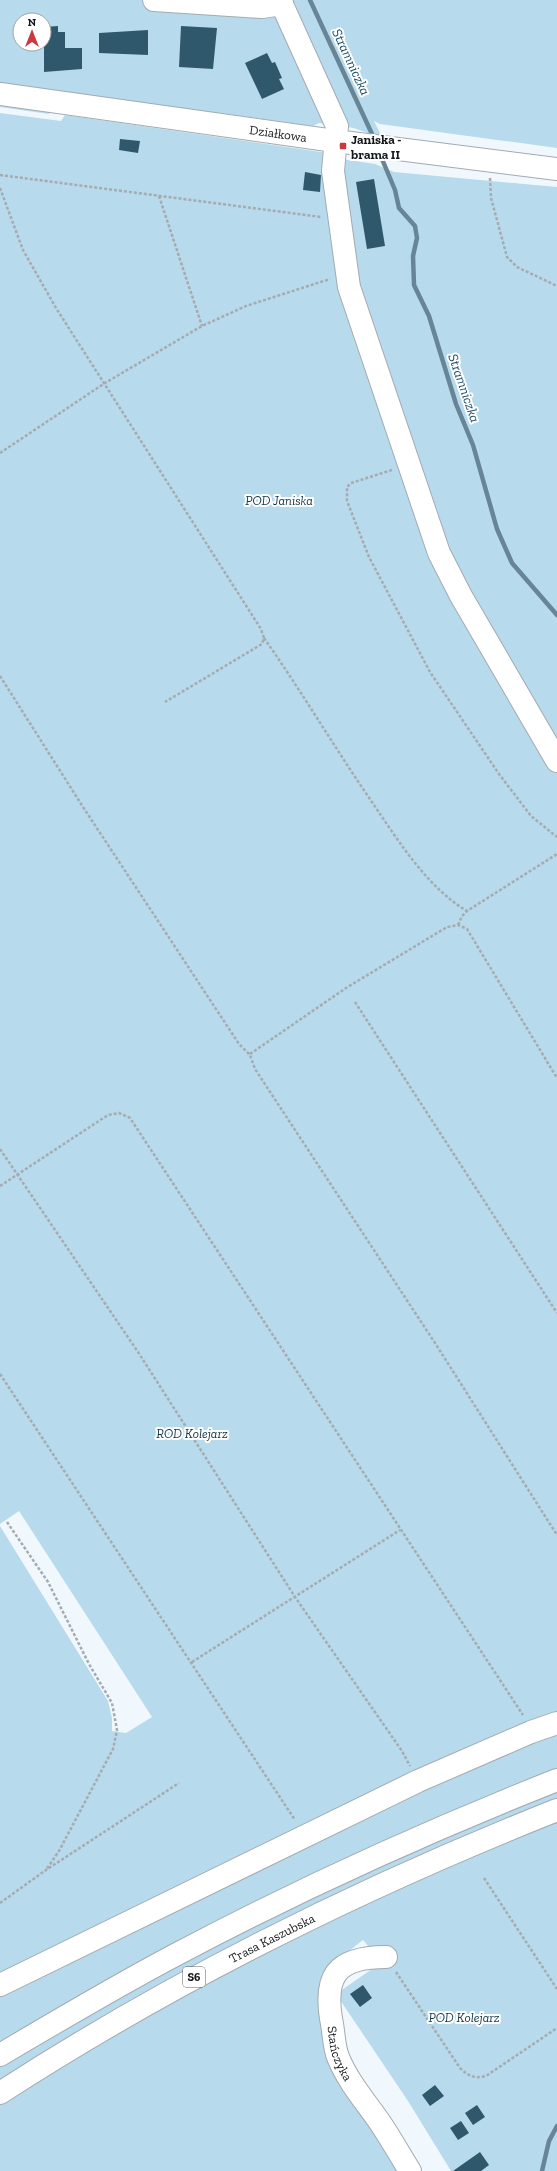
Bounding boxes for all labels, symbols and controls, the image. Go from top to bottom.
north arrow [12,12,52,52]
text: N [28,16,37,29]
water label: Stramniczka [328,26,374,98]
street label: Działkowa [248,122,309,145]
place label: Janiska - brama II [350,132,401,162]
marker: Janiska - brama II [338,141,348,151]
water label: Stramniczka [444,351,484,425]
park label: POD Janiska [245,493,313,508]
park label: ROD Kolejarz [156,1426,228,1441]
street label: Trasa Kaszubska [226,1910,318,1966]
road number: S6 [183,1967,205,1987]
park label: POD Kolejarz [428,2010,500,2025]
street label: Stańczyka [325,2025,356,2084]

